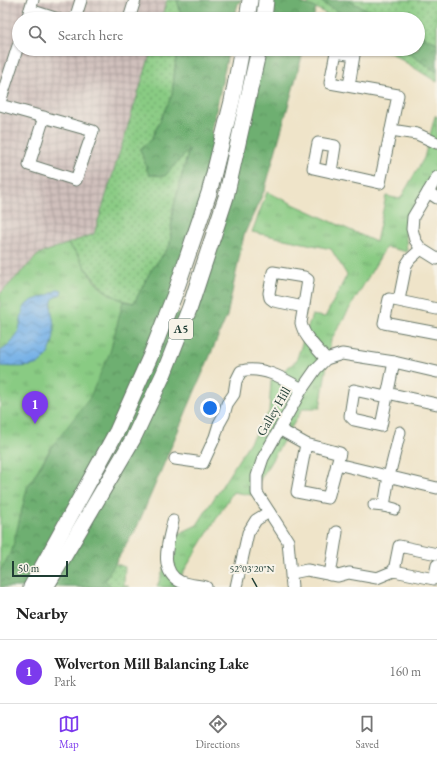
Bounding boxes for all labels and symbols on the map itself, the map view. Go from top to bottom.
road number: A5 [169,319,193,339]
street label: Galley Hill [253,384,294,439]
pin: 1 [22,391,48,424]
your location [200,398,220,418]
scale bar [12,559,68,578]
text: 52°03'20"N [230,562,275,575]

